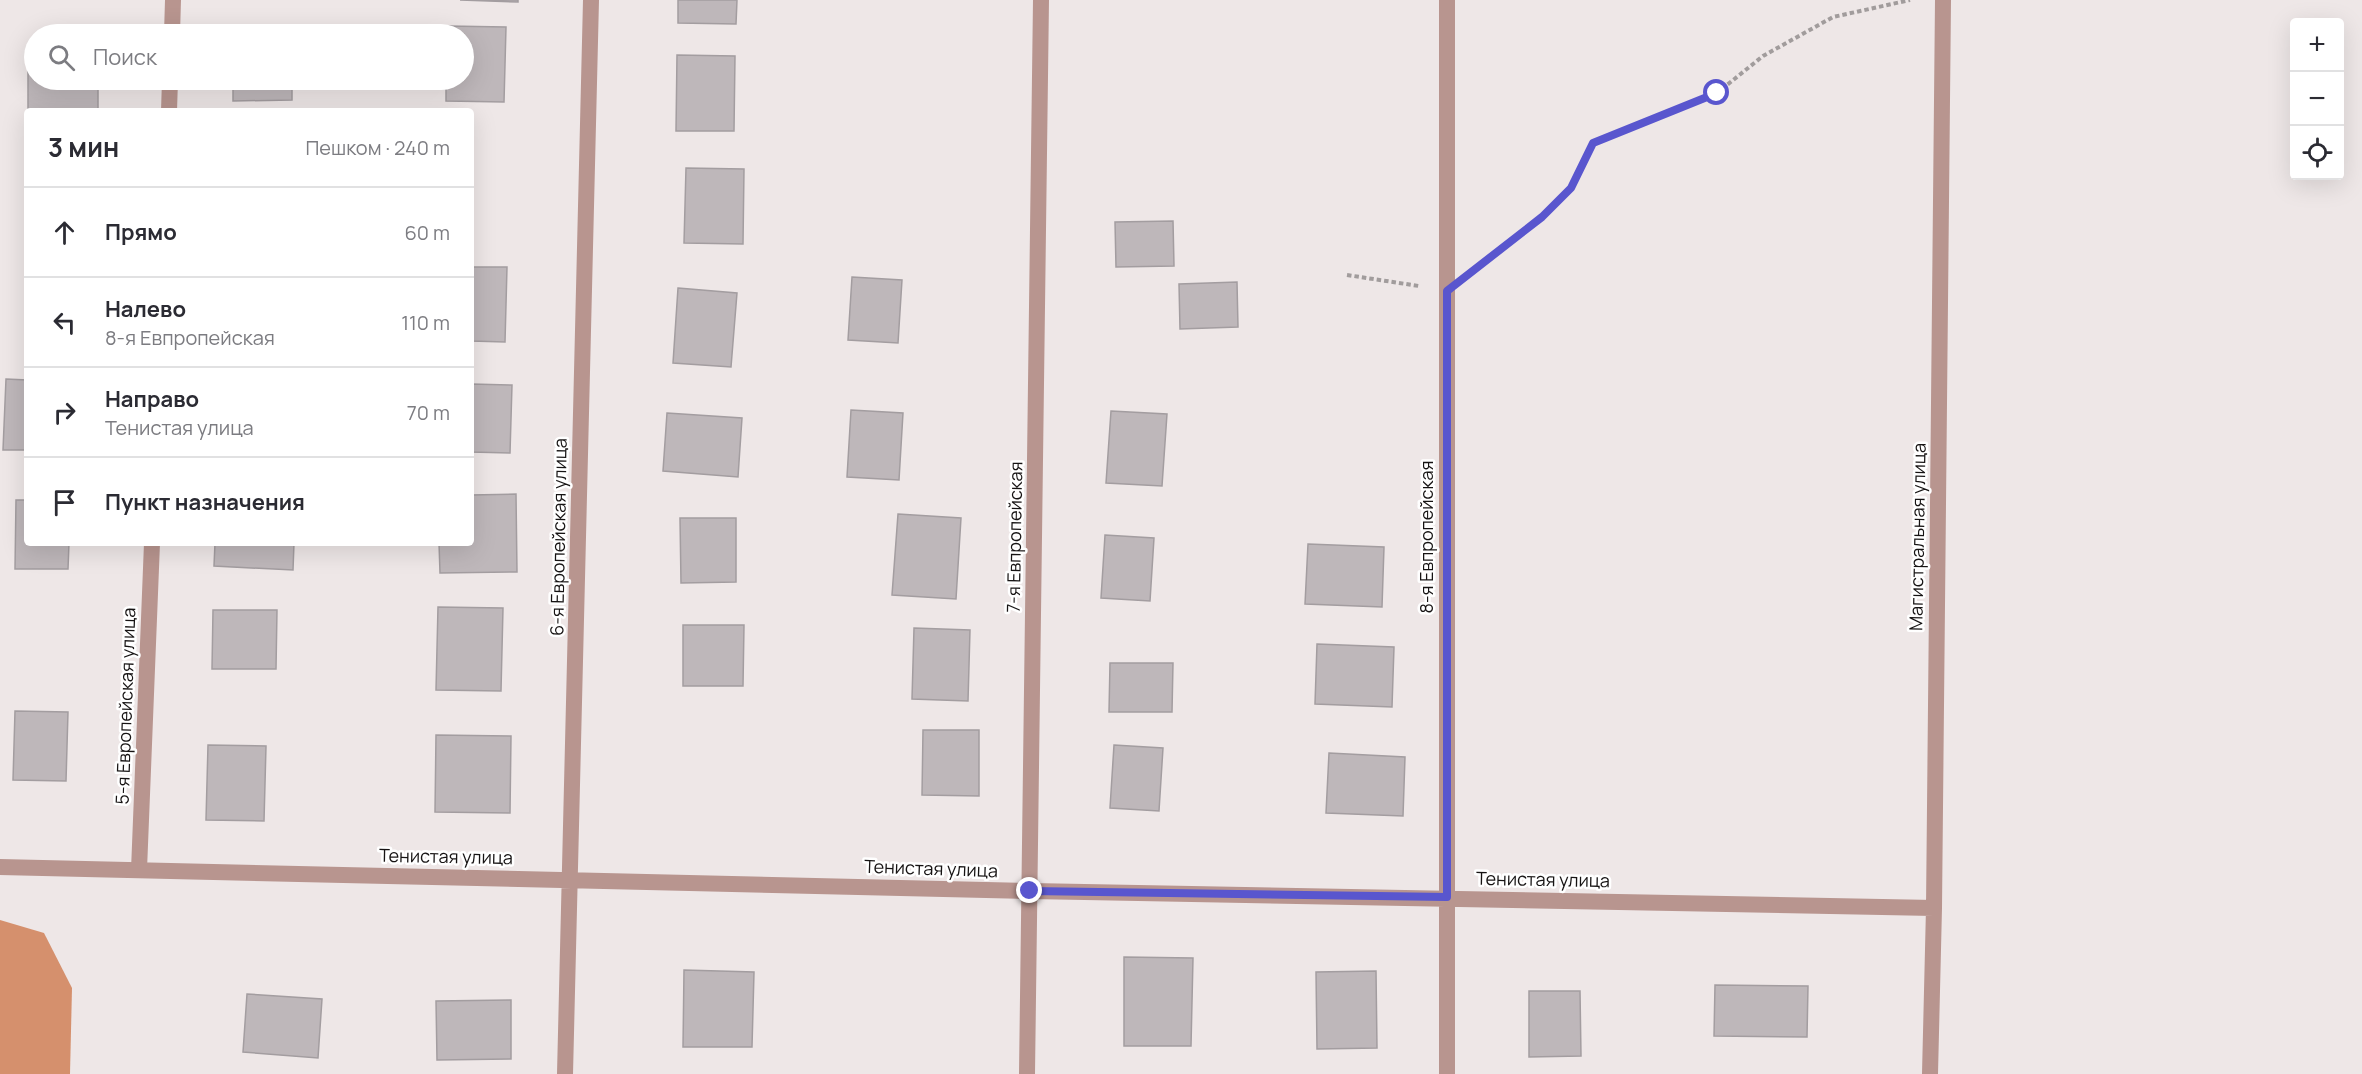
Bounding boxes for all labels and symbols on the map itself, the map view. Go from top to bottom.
route start [1703,79,1729,105]
street label: 6-я Европейская улица [544,438,572,636]
street label: Магистральная улица [1903,443,1931,631]
street label: 7-я Евпропейская [1001,461,1027,613]
street label: 8-я Евпропейская [1414,461,1438,613]
street label: 5-я Европейская улица [110,607,140,805]
street label: Тенистая улица [379,843,513,869]
street label: Тенистая улица [864,854,998,882]
street label: Тенистая улица [1476,866,1610,892]
route end [1016,877,1042,903]

